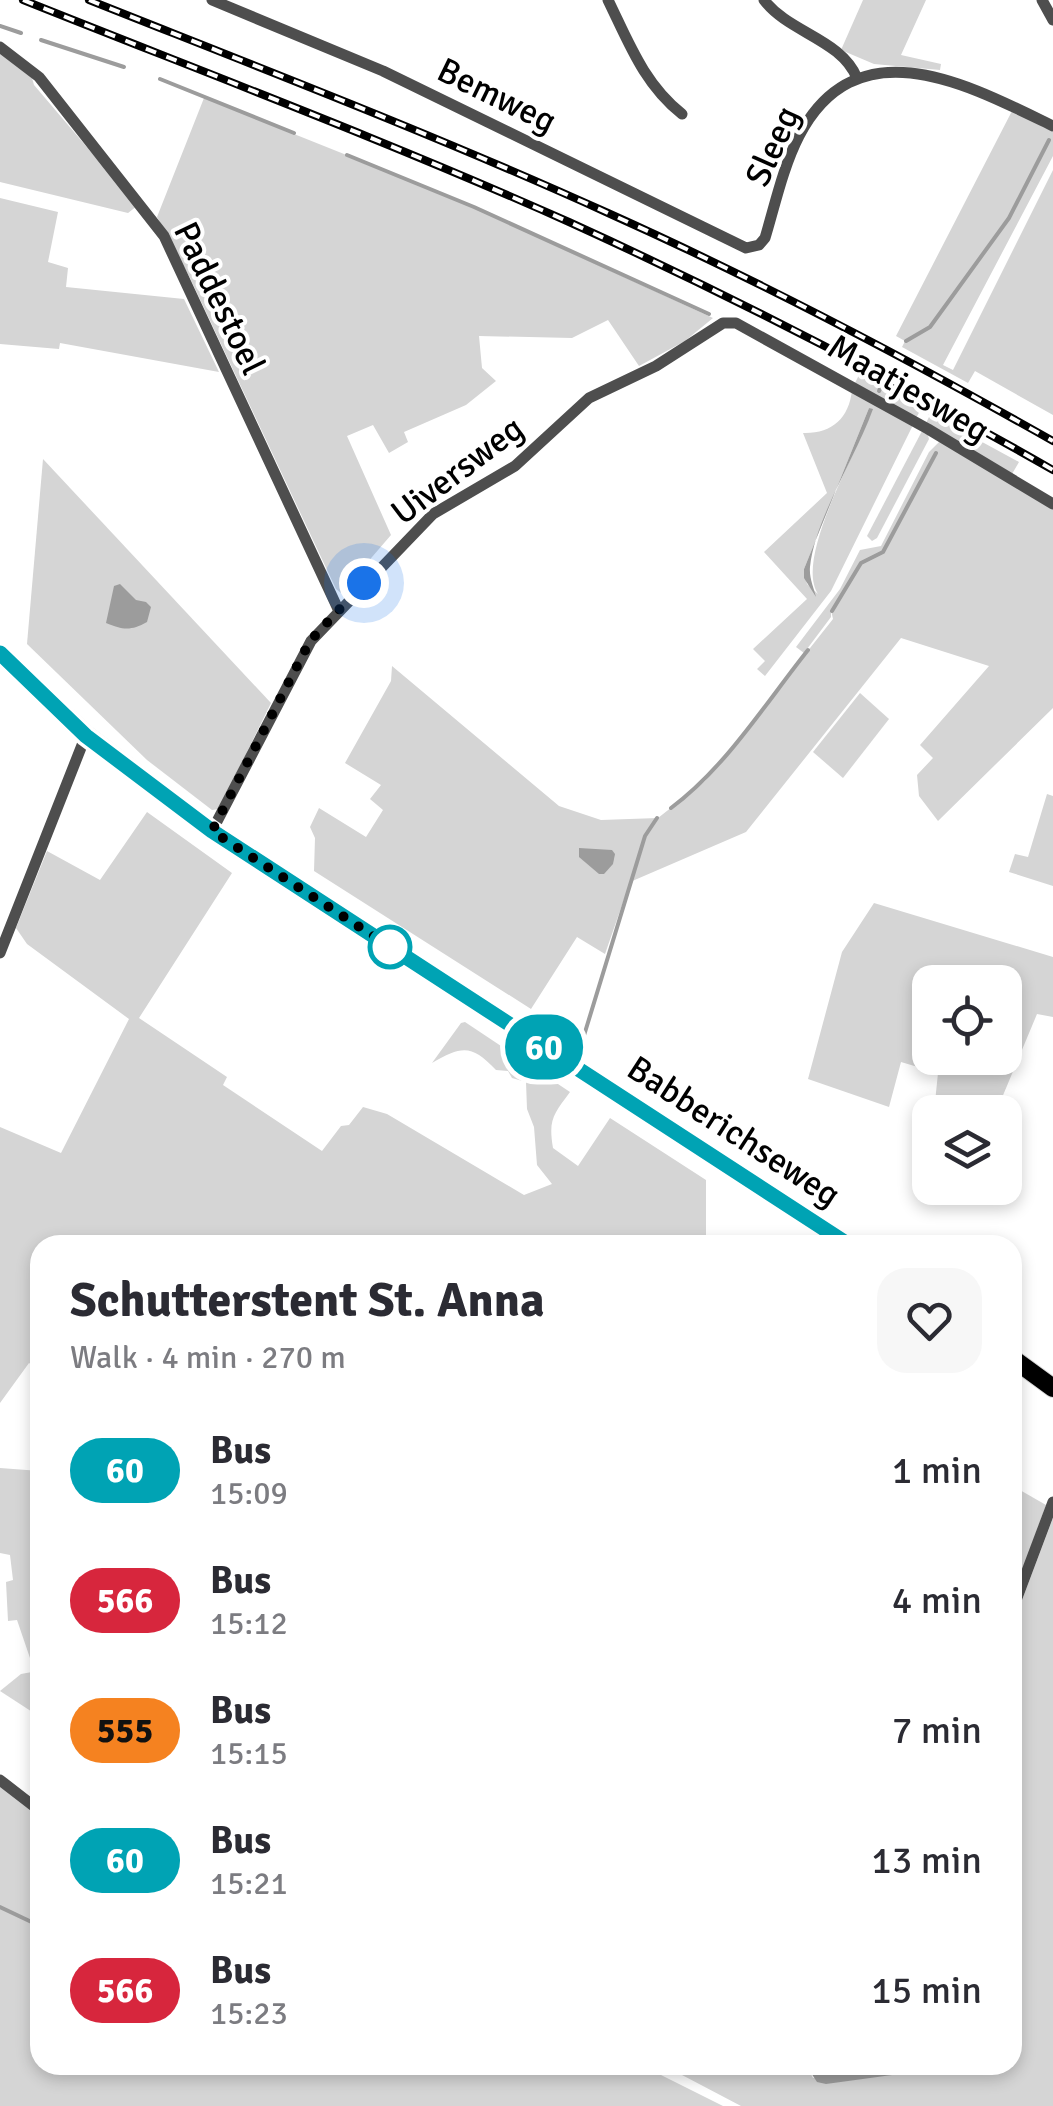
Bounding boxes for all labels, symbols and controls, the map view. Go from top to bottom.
street label: Bemweg [430,48,563,143]
street label: Sleeg [736,100,809,193]
street label: Paddestoel [164,215,275,382]
street label: Maatjesweg [820,325,997,452]
street label: Uiversweg [383,407,532,534]
your location [339,558,389,608]
unlabelled marker [369,926,411,968]
map controls [912,965,1022,1205]
button: locate [912,965,1022,1075]
line badge: 60 [499,1014,589,1080]
text: 60 [525,1026,563,1069]
street label: Babberichseweg [619,1047,848,1216]
button: layers [912,1095,1022,1205]
button: heart [877,1268,982,1373]
text: Schutterstent St. Anna [70,1271,545,1330]
text: Walk · 4 min · 270 m [70,1338,346,1377]
text: Bus [210,1427,271,1474]
text: 1 min [892,1447,982,1494]
text: 60 [106,1449,144,1492]
text: 15:09 [210,1474,288,1513]
text: Bus [210,1557,271,1604]
text: 4 min [892,1577,982,1624]
text: 566 [97,1579,153,1622]
text: 15:12 [210,1604,288,1643]
text: Bus [210,1687,271,1734]
text: 7 min [892,1707,982,1754]
text: 555 [97,1709,153,1752]
text: 15:15 [210,1734,288,1773]
text: Bus [210,1817,271,1864]
text: 13 min [871,1837,982,1884]
text: 60 [106,1839,144,1882]
text: 15:21 [210,1864,288,1903]
text: Bus [210,1947,271,1994]
text: 15 min [871,1967,982,2014]
text: 566 [97,1969,153,2012]
text: 15:23 [210,1994,288,2033]

